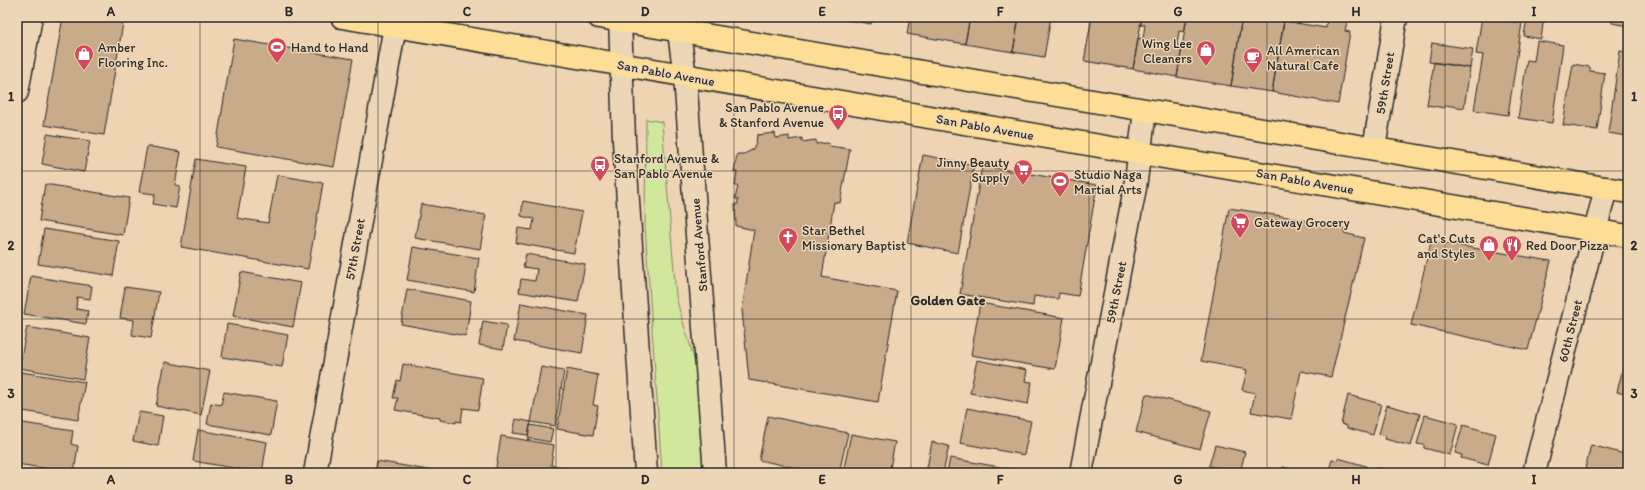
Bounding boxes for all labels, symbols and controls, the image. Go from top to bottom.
text: A [106,4,116,19]
text: B [285,4,294,19]
text: C [463,4,472,19]
text: D [641,4,650,19]
text: E [818,4,826,19]
text: F [997,4,1004,19]
text: G [1174,4,1183,19]
text: H [1352,4,1361,19]
text: I [1532,4,1537,19]
sports icon: Hand to Hand [266,36,288,64]
place label: Wing Lee Cleaners [1142,36,1192,66]
shop icon: Wing Lee Cleaners [1195,39,1217,67]
place label: Amber Flooring Inc. [98,40,168,70]
place label: Hand to Hand [291,40,368,55]
shop icon: Amber Flooring Inc. [73,43,95,71]
place label: All American Natural Cafe [1267,43,1340,73]
cafe icon: All American Natural Cafe [1242,46,1264,74]
street label: 59th Street [1373,51,1397,115]
street label: San Pablo Avenue [616,57,716,89]
text: 1 [8,89,14,104]
text: 1 [1631,89,1637,104]
place label: San Pablo Avenue & Stanford Avenue [719,100,824,130]
bus stop icon: San Pablo Avenue & Stanford Avenue [827,103,849,131]
street label: San Pablo Avenue [935,111,1035,143]
place label: Stanford Avenue & San Pablo Avenue [614,151,720,181]
bus stop icon: Stanford Avenue & San Pablo Avenue [589,154,611,182]
place label: Jinny Beauty Supply [937,155,1009,185]
supermarket icon: Jinny Beauty Supply [1012,158,1034,186]
street label: San Pablo Avenue [1255,165,1355,197]
place label: Studio Naga Martial Arts [1074,167,1142,197]
sports icon: Studio Naga Martial Arts [1049,170,1071,198]
street label: Stanford Avenue [687,198,711,292]
supermarket icon: Gateway Grocery [1229,211,1251,239]
place label: Gateway Grocery [1254,215,1350,230]
street label: 57th Street [342,217,368,281]
place label: Star Bethel Missionary Baptist [802,223,906,253]
church icon: Star Bethel Missionary Baptist [777,226,799,254]
place label: Cat's Cuts and Styles [1417,231,1475,261]
shop icon: Cat's Cuts and Styles [1478,234,1500,262]
restaurant icon: Red Door Pizza [1501,234,1523,262]
text: 2 [8,238,15,253]
place label: Red Door Pizza [1526,238,1609,253]
text: 2 [1631,238,1638,253]
street label: 59th Street [1103,260,1129,324]
district label: Golden Gate [911,292,986,309]
street label: 60th Street [1555,298,1585,364]
text: 3 [7,386,15,401]
text: 3 [1630,386,1638,401]
text: A [106,472,116,487]
text: B [285,472,294,487]
text: C [463,472,472,487]
text: D [641,472,650,487]
text: E [818,472,826,487]
text: F [997,472,1004,487]
text: G [1174,472,1183,487]
text: H [1352,472,1361,487]
text: I [1532,472,1537,487]

